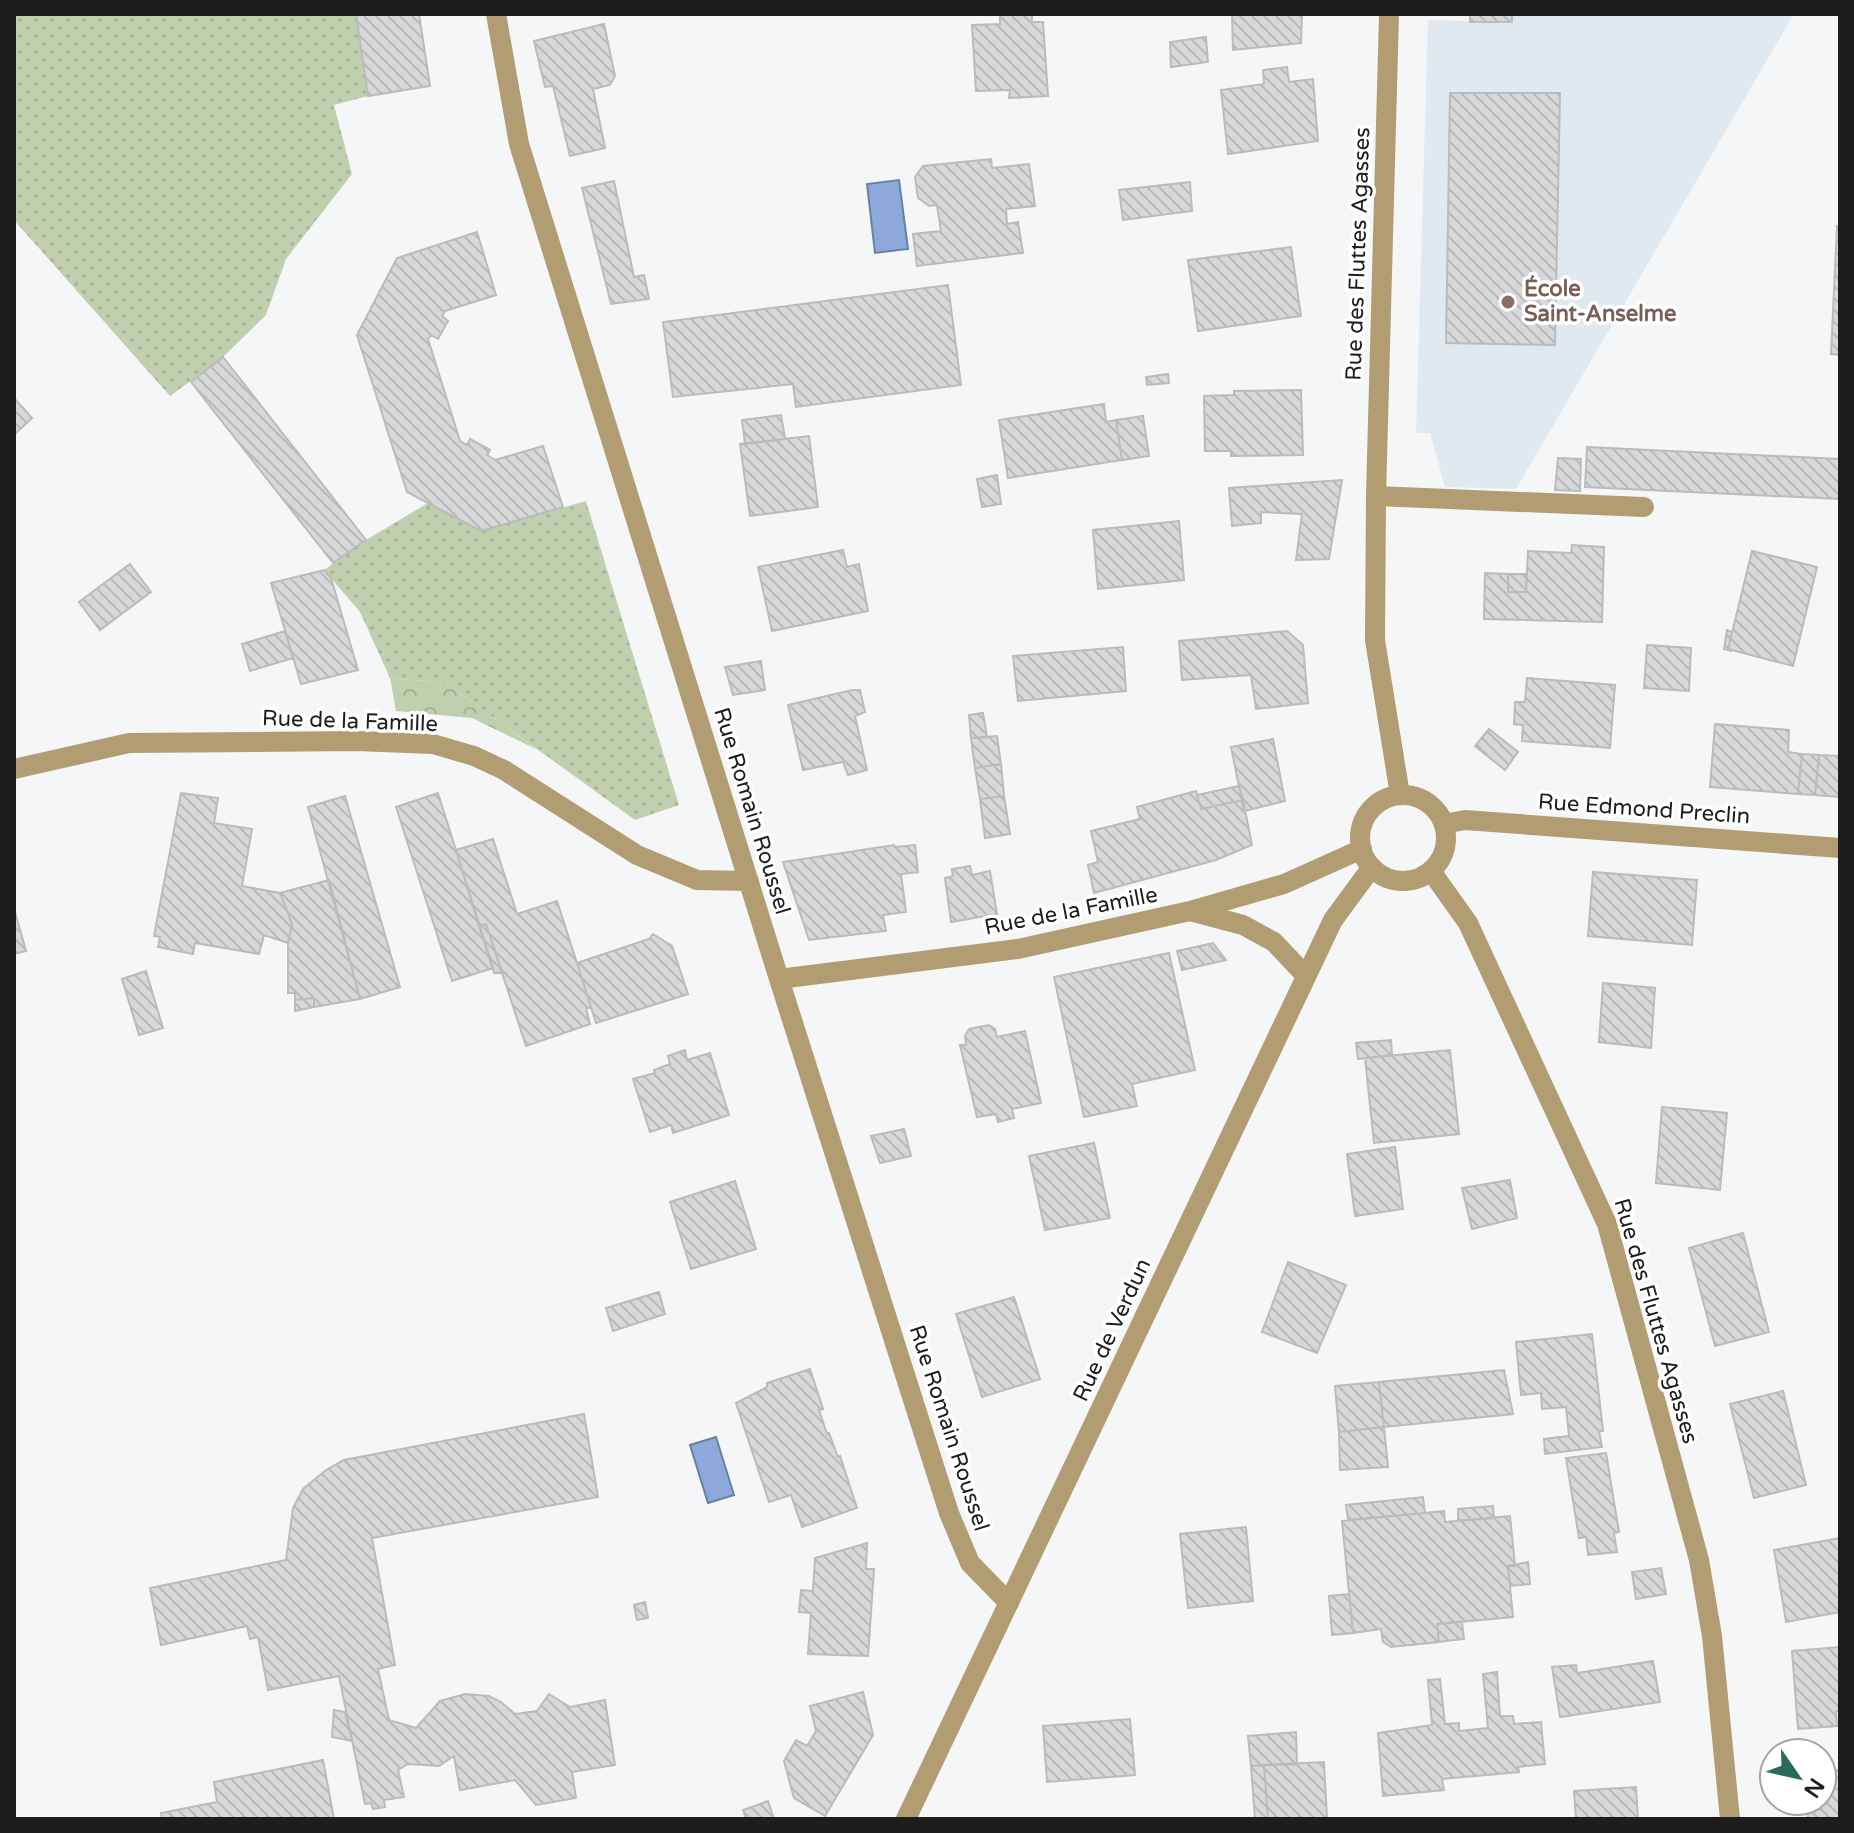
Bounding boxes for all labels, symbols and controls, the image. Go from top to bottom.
street label: Rue des Fluttes Agasses [1341,127,1375,381]
place label: École Saint-Anselme [1524,275,1676,327]
marker: École Saint-Anselme [1499,293,1517,311]
street label: Rue Romain Roussel [708,704,796,918]
street label: Rue de la Famille [262,705,438,737]
street label: Rue Edmond Preclin [1537,789,1751,829]
street label: Rue de la Famille [982,881,1160,941]
street label: Rue des Fluttes Agasses [1609,1195,1703,1447]
street label: Rue de Verdun [1068,1254,1156,1406]
street label: Rue Romain Roussel [903,1322,995,1534]
north arrow [1758,1737,1838,1817]
text: N [1798,1773,1829,1802]

